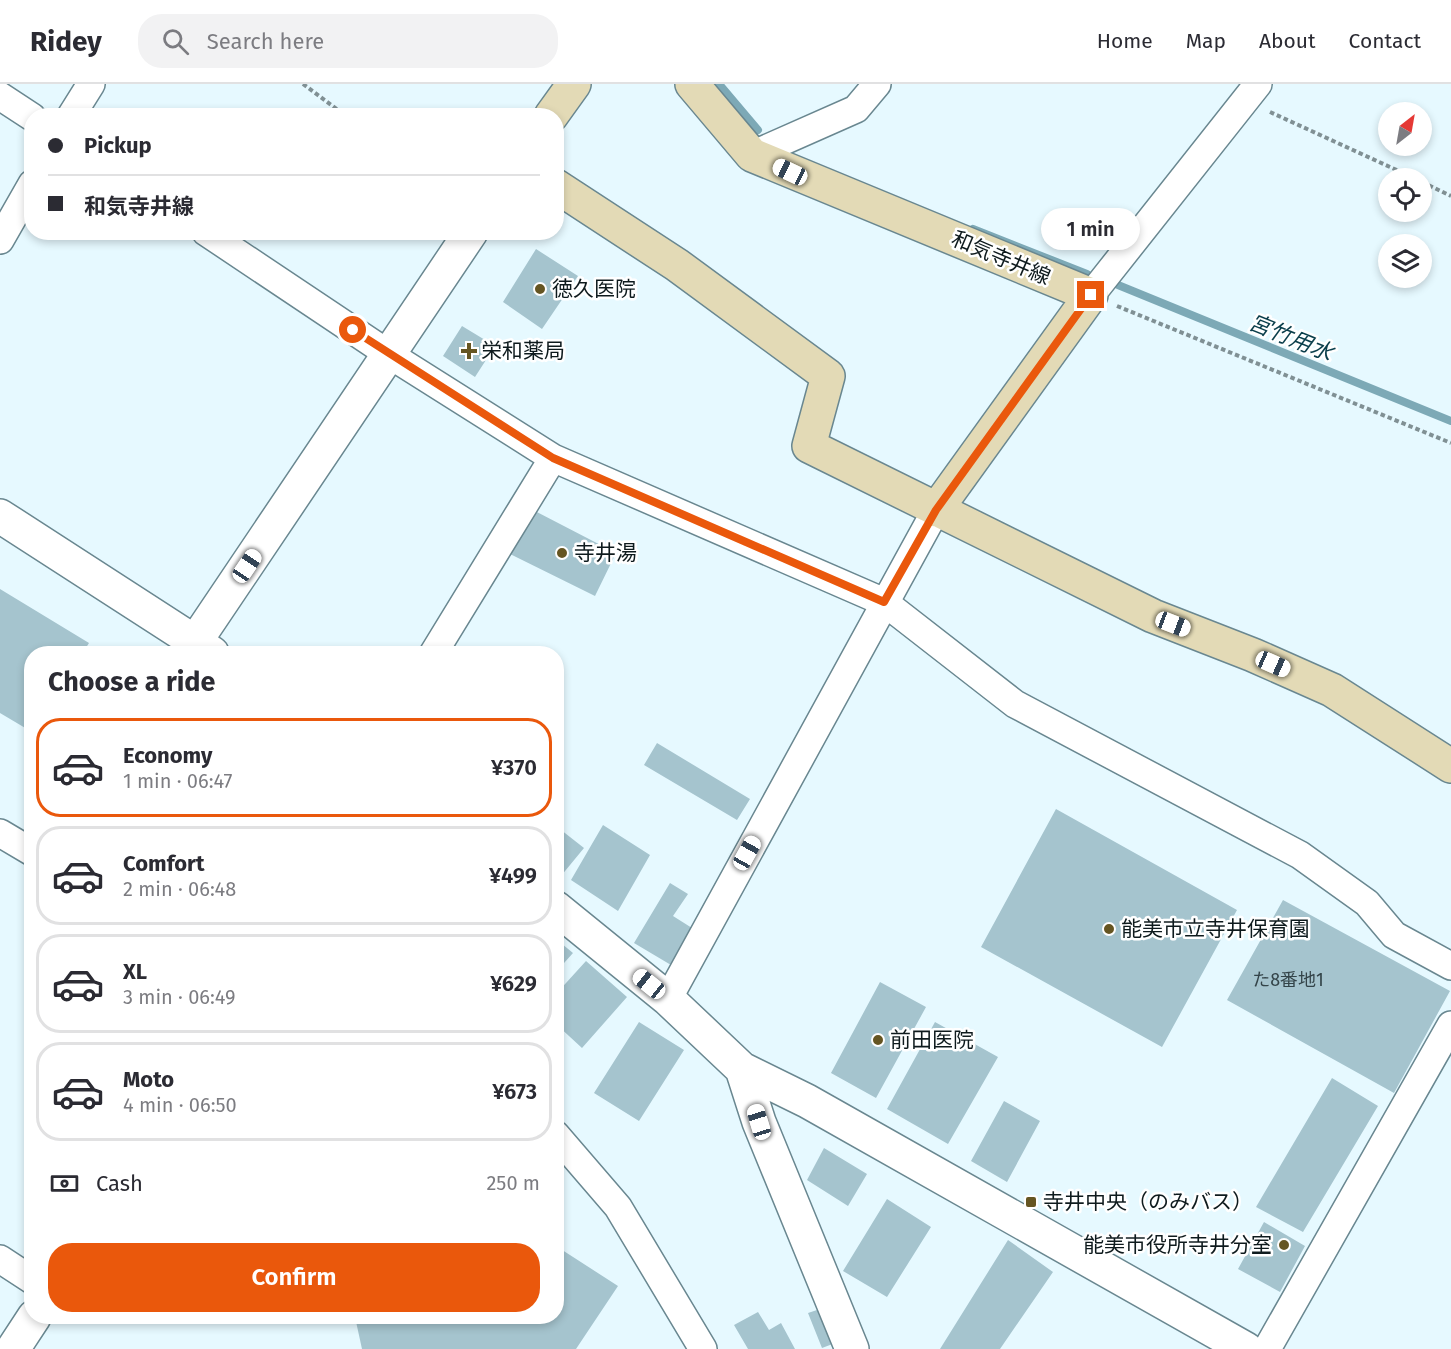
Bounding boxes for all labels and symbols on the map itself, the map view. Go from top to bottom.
north arrow [1378,102,1432,156]
car [770,156,810,188]
callout: 1 min [1042,208,1140,250]
street label: 和気寺井線 [948,226,1054,290]
place label: 徳久医院 [552,276,636,302]
route end [1077,281,1104,308]
marker: 徳久医院 [533,282,547,296]
water label: 宮竹用水 [1245,308,1339,367]
route start [339,316,366,343]
place label: 栄和薬局 [481,338,565,364]
marker: 栄和薬局 [462,344,476,358]
place label: 寺井湯 [574,540,637,566]
car [229,546,265,586]
marker: 寺井湯 [555,546,569,560]
car [1153,609,1193,639]
car [1253,648,1293,680]
car [730,833,764,873]
place label: 能美市立寺井保育園 [1121,916,1310,942]
marker: 能美市立寺井保育園 [1102,922,1116,936]
car [629,966,669,1002]
house number: た8番地1 [1252,969,1324,991]
place label: 前田医院 [890,1027,974,1053]
marker: 前田医院 [871,1033,885,1047]
car [745,1102,773,1142]
place label: 寺井中央（のみバス） [1043,1189,1253,1215]
marker: 寺井中央（のみバス） [1024,1195,1038,1209]
place label: 能美市役所寺井分室 [1083,1232,1272,1258]
marker: 能美市役所寺井分室 [1277,1238,1291,1252]

